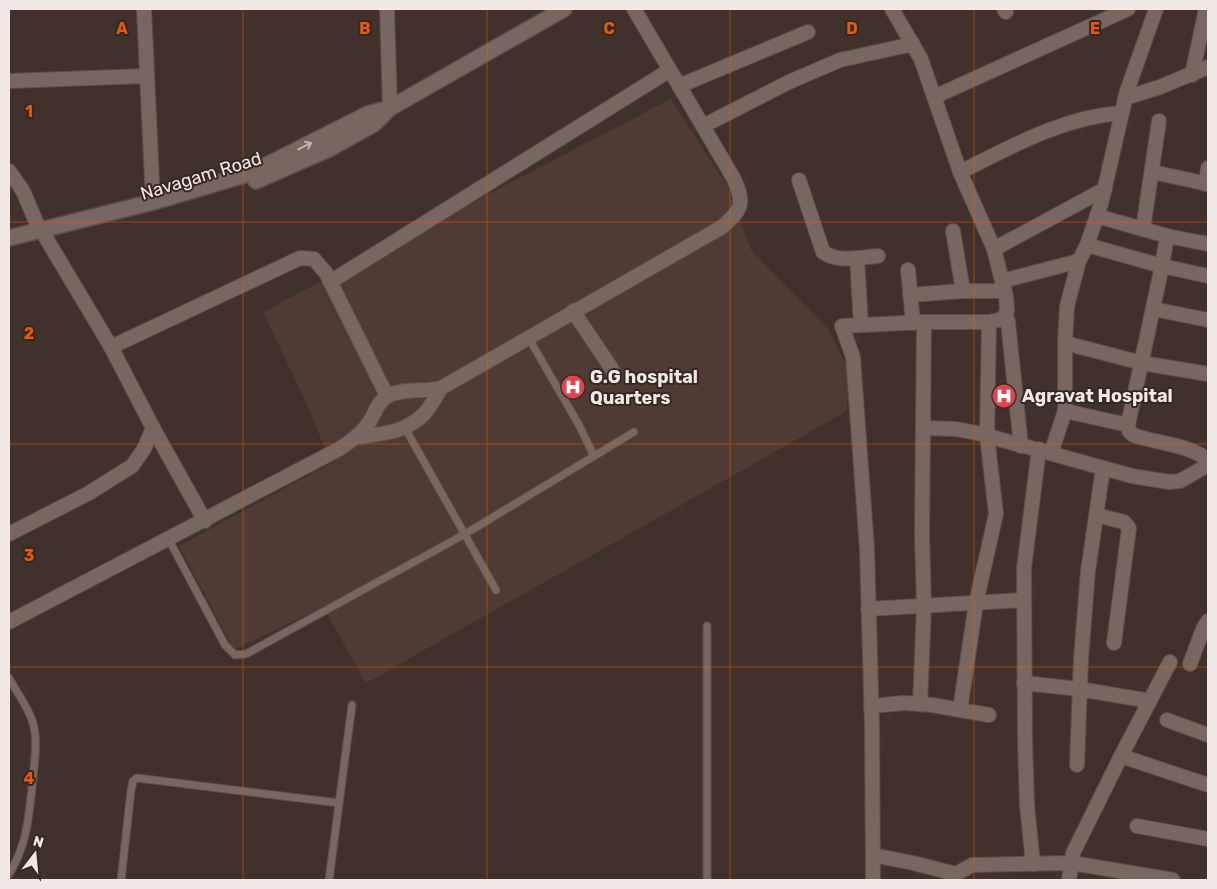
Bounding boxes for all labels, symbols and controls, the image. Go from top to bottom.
text: A [116,19,128,38]
text: B [359,19,371,38]
text: C [603,19,615,38]
text: D [846,19,858,38]
text: E [1090,19,1100,38]
text: 1 [25,102,33,121]
one-way arrow [297,141,312,150]
street label: Navagam Road [138,147,264,205]
text: 2 [24,324,34,343]
place label: G.G hospital Quarters [590,366,698,409]
hospital icon: G.G hospital Quarters [560,374,586,400]
hospital icon: Agravat Hospital [991,383,1017,409]
place label: Agravat Hospital [1022,385,1173,407]
text: 3 [24,546,34,565]
text: 4 [24,769,35,788]
north arrow [10,829,60,879]
text: N [31,832,46,852]

